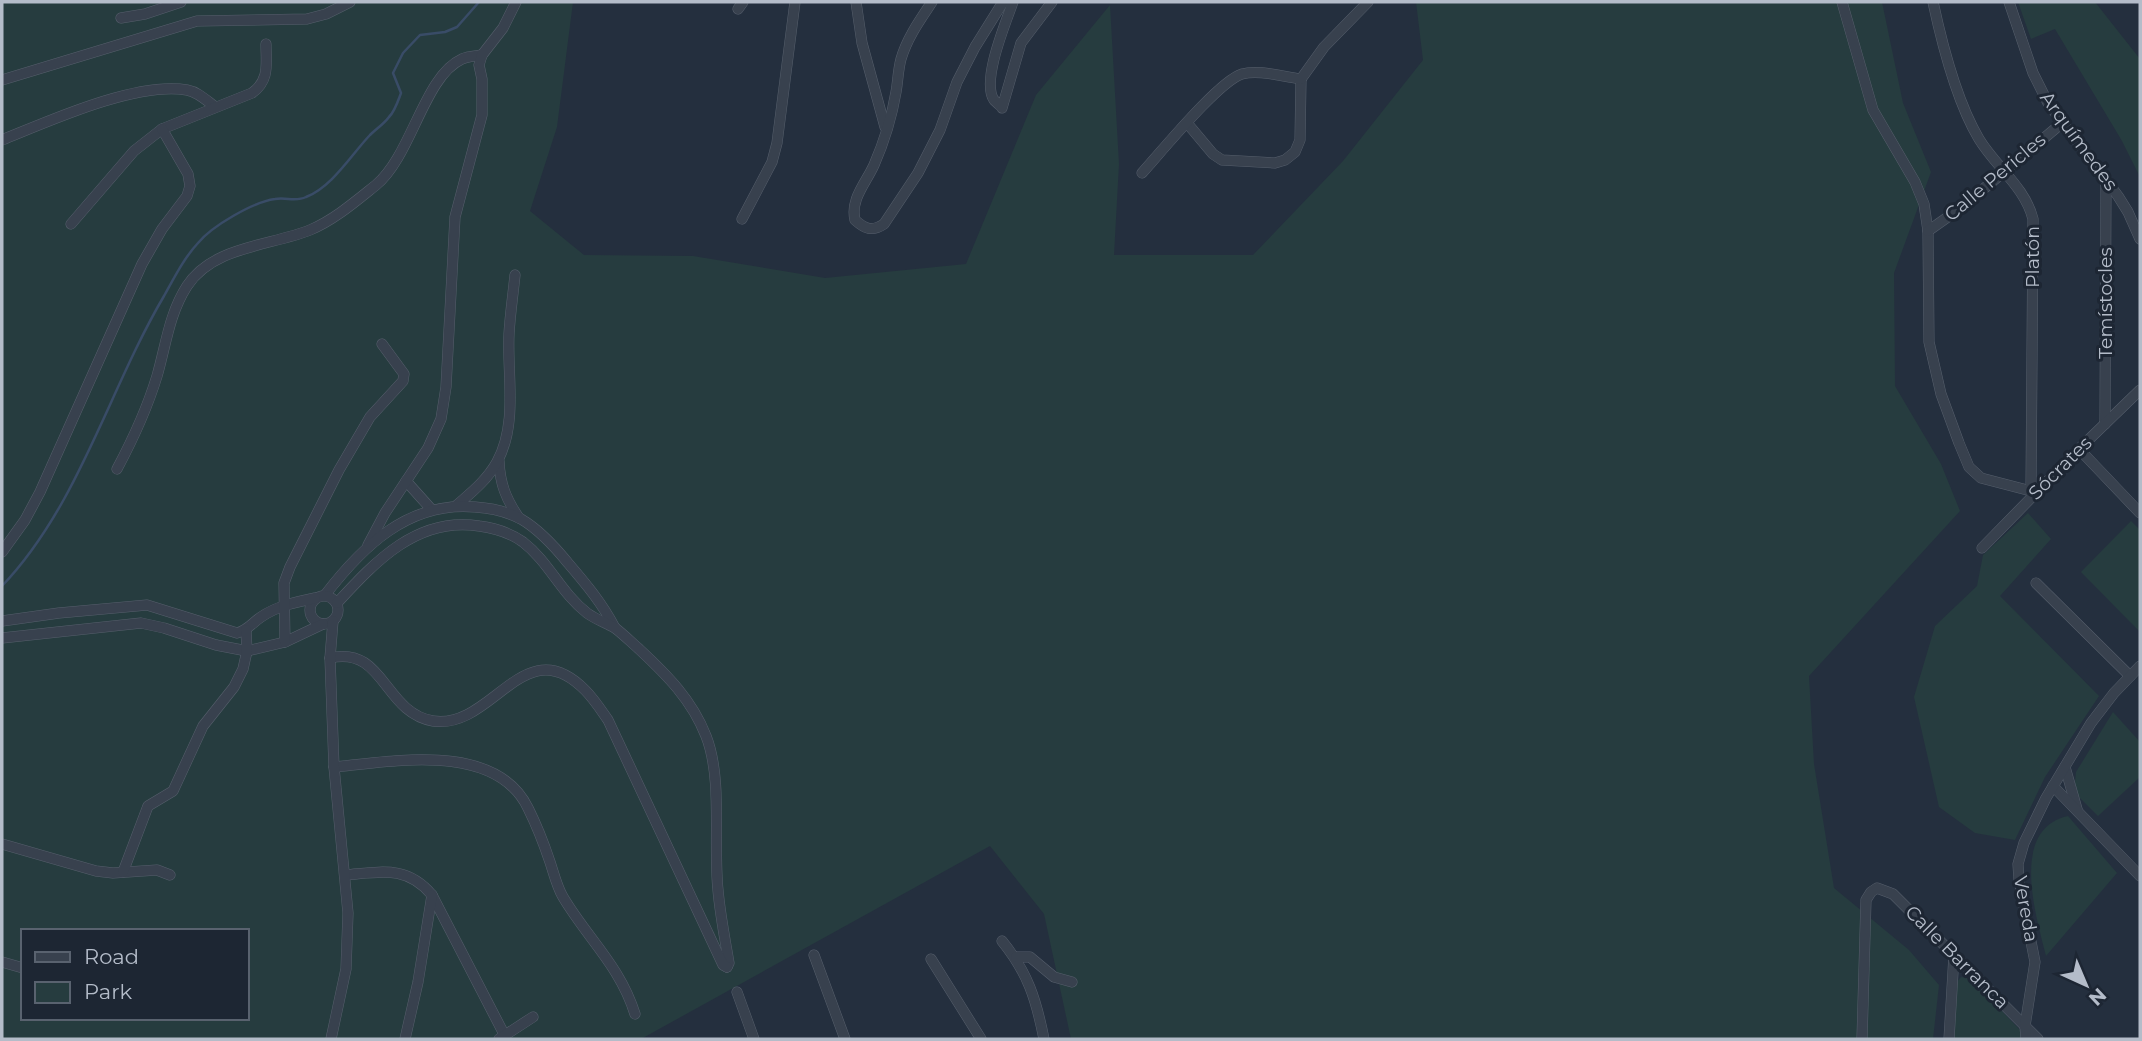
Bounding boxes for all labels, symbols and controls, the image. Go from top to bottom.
street label: Arquímedes [2035,87,2123,195]
street label: Calle Pericles [1940,128,2050,226]
street label: Platón [2021,226,2044,288]
street label: Temístocles [2094,247,2117,359]
street label: Sócrates [2023,431,2097,505]
street label: Vereda [2009,874,2043,944]
street label: Calle Barranca [1900,900,2014,1014]
legend [21,929,248,1020]
text: Road [84,944,139,969]
north arrow [2051,950,2121,1020]
text: Park [84,979,132,1004]
text: N [2084,983,2111,1010]

